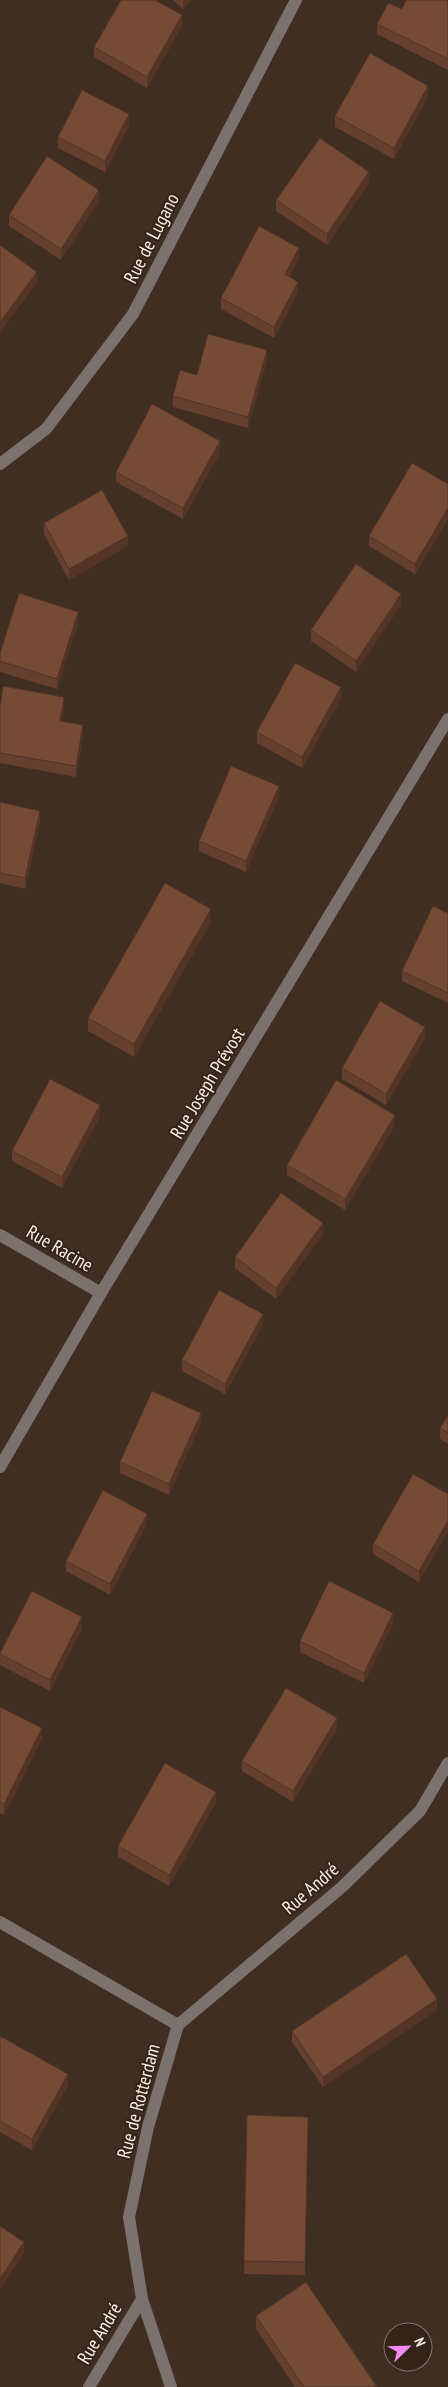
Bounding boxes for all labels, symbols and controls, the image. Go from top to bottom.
street label: Rue de Lugano [118,189,184,287]
street label: Rue Joseph Prévost [165,1023,250,1143]
street label: Rue Racine [22,1219,98,1277]
street label: Rue André [277,1857,343,1919]
street label: Rue de Rotterdam [111,2041,165,2161]
street label: Rue André [71,2298,127,2368]
north arrow [383,2322,433,2372]
text: N [410,2335,430,2349]

